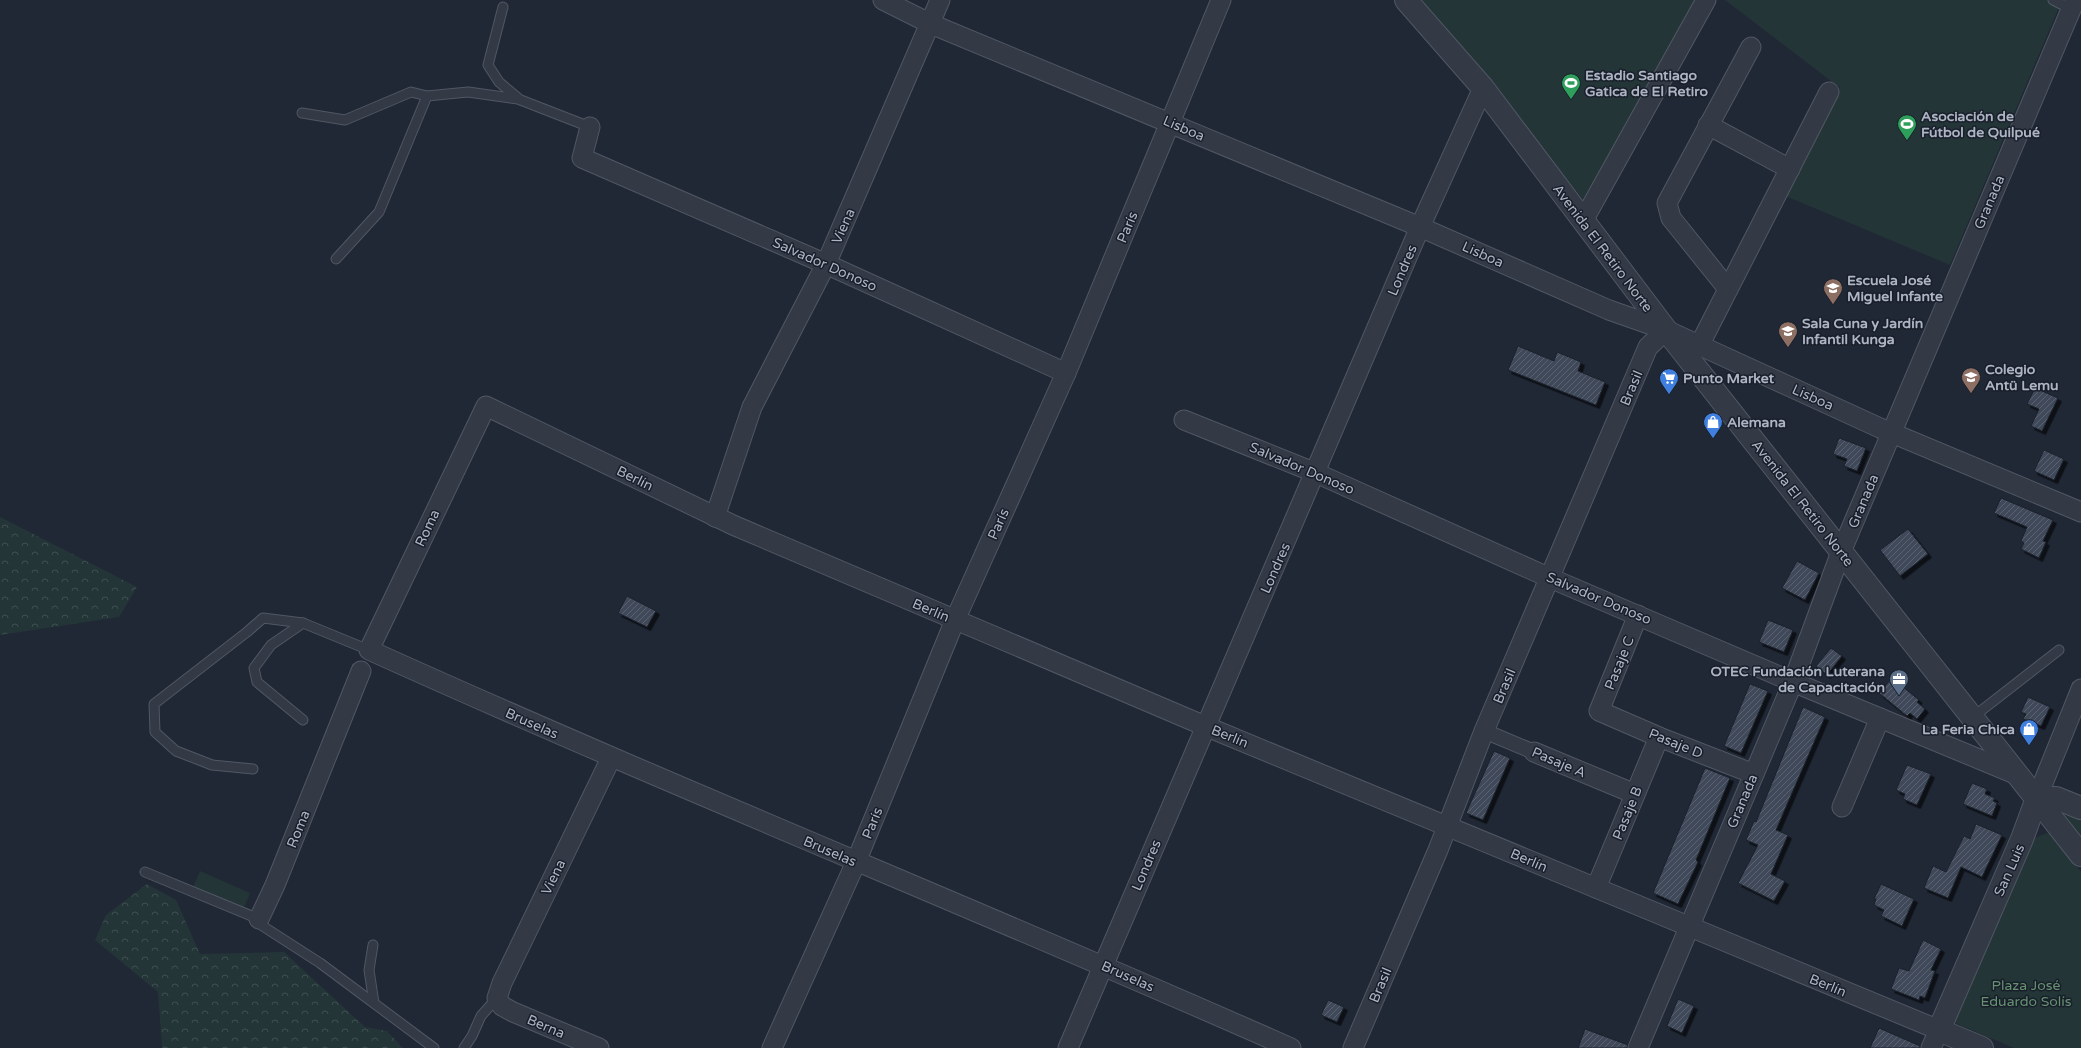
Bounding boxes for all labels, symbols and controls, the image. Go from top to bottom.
place label: Estadio Santiago Gatica de El Retiro [1585,67,1708,100]
sports icon: Estadio Santiago Gatica de El Retiro [1560,72,1582,100]
place label: Asociación de Fútbol de Quilpué [1921,108,2040,141]
street label: Lisboa [1160,112,1207,145]
sports icon: Asociación de Fútbol de Quilpué [1896,113,1918,141]
street label: Granada [1971,173,2008,232]
street label: Avenida El Retiro Norte [1549,181,1656,316]
street label: Viena [828,206,859,247]
street label: París [1113,209,1142,245]
street label: Salvador Donoso [770,234,880,295]
street label: Lisboa [1459,238,1506,271]
street label: Londres [1384,242,1421,298]
place label: Escuela José Miguel Infante [1847,272,1943,305]
school or university icon: Escuela José Miguel Infante [1822,277,1844,305]
place label: Sala Cuna y Jardín Infantil Kunga [1802,315,1923,348]
school or university icon: Sala Cuna y Jardín Infantil Kunga [1777,320,1799,348]
place label: Colegio Antü Lemu [1985,361,2059,394]
school or university icon: Colegio Antü Lemu [1960,366,1982,394]
supermarket icon: Punto Market [1658,367,1680,395]
street label: Brasil [1616,368,1646,408]
place label: Punto Market [1683,370,1775,387]
street label: Lisboa [1789,381,1836,414]
shop icon: Alemana [1702,411,1724,439]
place label: Alemana [1727,414,1786,431]
street label: Avenida El Retiro Norte [1748,437,1857,570]
street label: Salvador Donoso [1247,439,1357,498]
street label: Berlín [614,462,656,495]
street label: Granada [1845,472,1882,531]
street label: París [984,506,1013,542]
street label: Roma [411,507,443,550]
street label: Londres [1257,540,1294,596]
street label: Salvador Donoso [1544,569,1654,628]
street label: Berlín [910,595,952,626]
street label: Pasaje C [1601,634,1638,692]
place label: OTEC Fundación Luterana de Capacitación [1711,663,1885,696]
street label: Brasil [1489,666,1519,706]
office icon: OTEC Fundación Luterana de Capacitación [1888,668,1910,696]
street label: Bruselas [503,704,561,743]
shop icon: La Feria Chica [2018,718,2040,746]
street label: Berlín [1209,721,1251,752]
place label: La Feria Chica [1922,721,2015,738]
street label: Pasaje D [1646,725,1705,762]
street label: Pasaje A [1529,743,1588,781]
street label: Granada [1724,772,1761,831]
street label: Pasaje B [1609,784,1646,842]
street label: París [858,805,887,841]
street label: Roma [283,808,314,851]
street label: Bruselas [801,833,859,870]
street label: Londres [1128,837,1165,893]
street label: San Luis [1990,841,2029,899]
street label: Berlín [1508,845,1550,876]
street label: Viena [538,857,569,898]
street label: Bruselas [1099,957,1157,996]
street label: Brasil [1365,965,1395,1005]
street label: Berlín [1807,970,1849,1001]
park label: Plaza José Eduardo Solís [1981,977,2072,1010]
street label: Berna [524,1011,567,1042]

